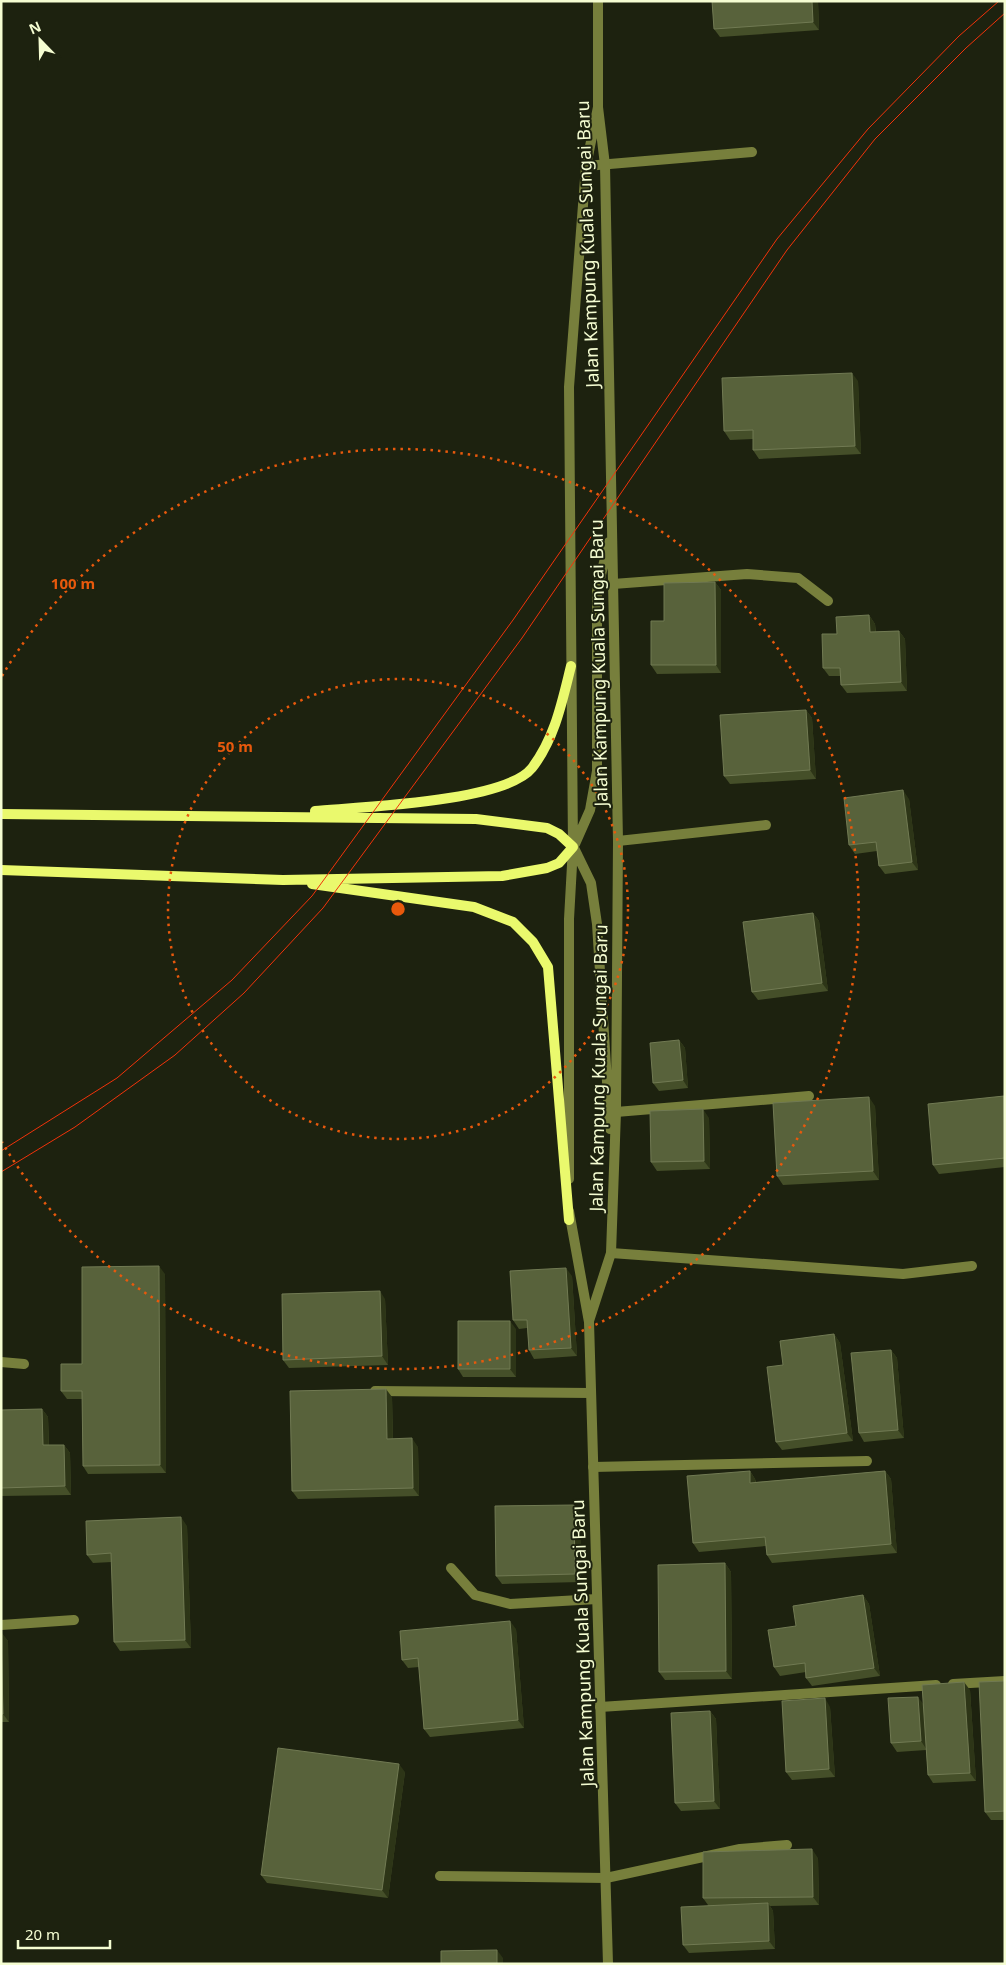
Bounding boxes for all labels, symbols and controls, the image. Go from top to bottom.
north arrow [15,15,65,65]
text: N [26,17,44,39]
street label: Jalan Kampung Kuala Sungai Baru [570,100,604,390]
street label: Jalan Kampung Kuala Sungai Baru [583,519,613,809]
text: 100 m [51,573,95,593]
text: 50 m [217,736,253,756]
centre of rings [389,900,407,918]
street label: Jalan Kampung Kuala Sungai Baru [583,924,613,1214]
street label: Jalan Kampung Kuala Sungai Baru [565,1499,599,1789]
scale bar [18,1918,110,1950]
text: 20 m [25,1924,60,1944]

